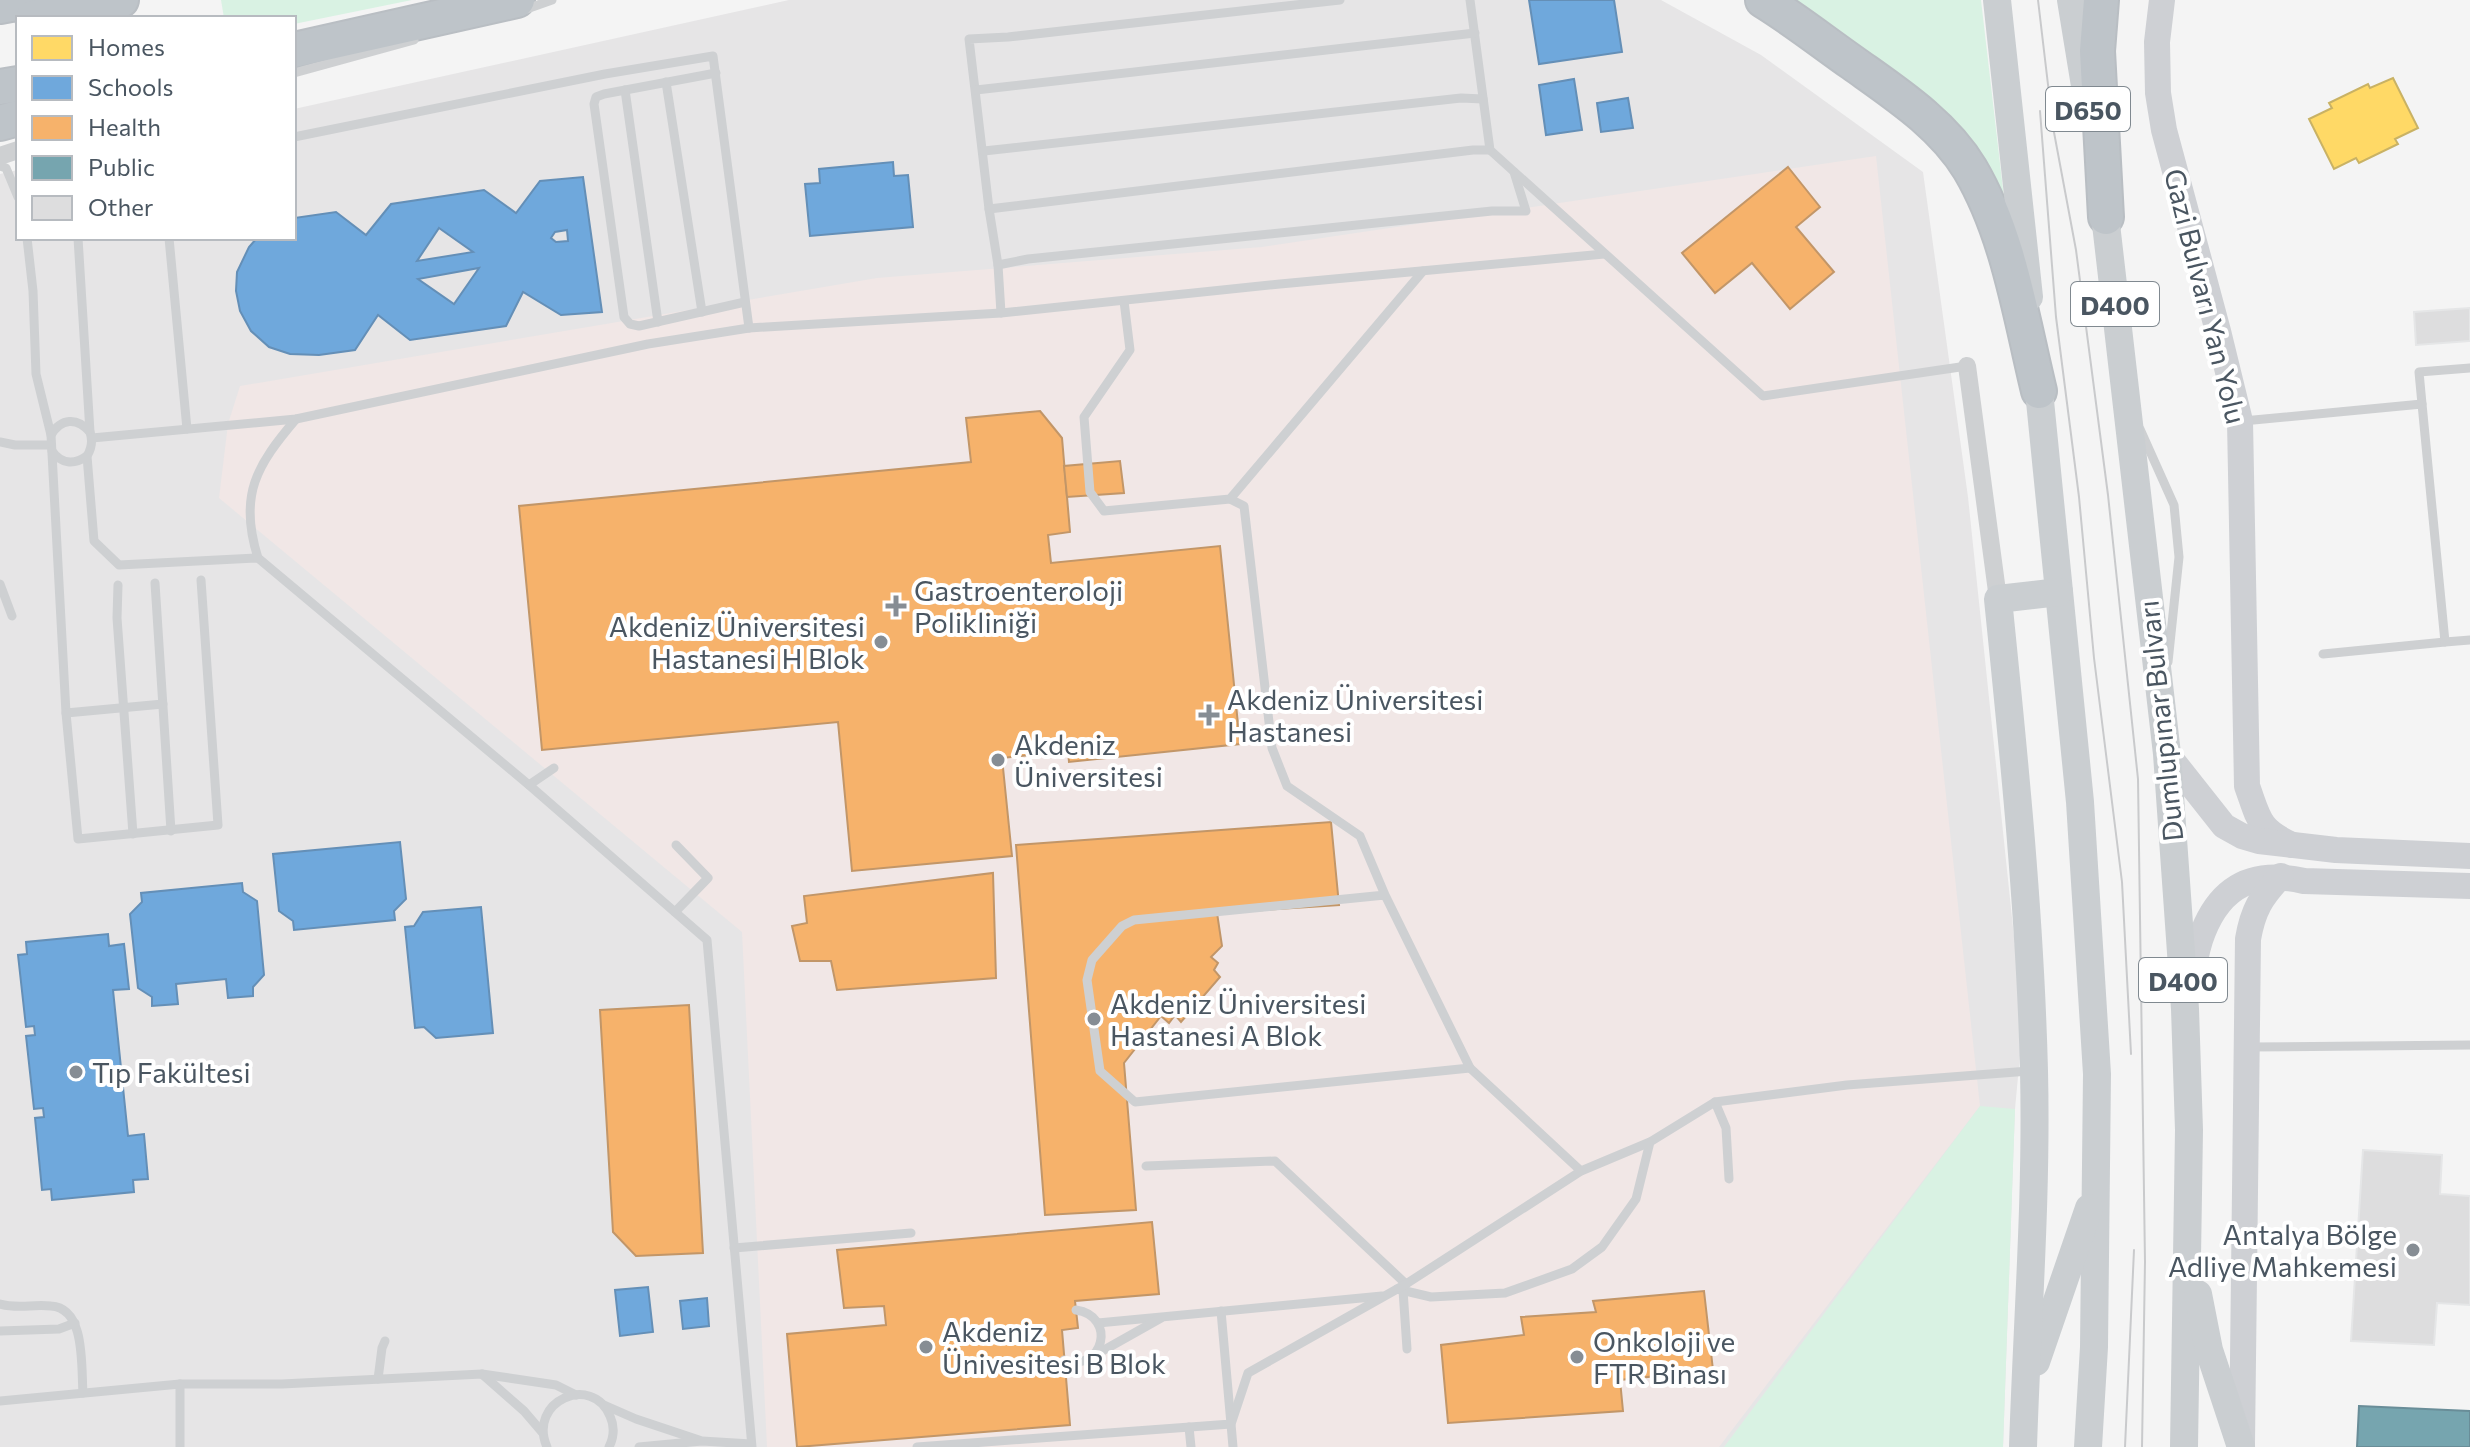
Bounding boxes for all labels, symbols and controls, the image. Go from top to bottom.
legend [16,16,296,240]
text: Homes [88,32,165,61]
text: Schools [88,72,173,101]
road number: D650 [2046,87,2130,131]
text: Health [88,112,161,141]
text: Public [88,152,155,181]
street label: Gazi Bulvarı Yan Yolu [2158,165,2254,427]
text: Other [88,192,154,221]
road number: D400 [2071,282,2159,326]
place label: Gastroenteroloji Polikliniği [914,573,1123,639]
marker: Gastroenteroloji Polikliniği [885,595,907,617]
street label: Dumlupınar Bulvarı [2130,599,2190,843]
place label: Akdeniz Üniversitesi Hastanesi H Blok [609,609,865,675]
marker: Akdeniz Üniversitesi Hastanesi H Blok [872,633,890,651]
place label: Akdeniz Üniversitesi Hastanesi [1227,682,1483,748]
marker: Akdeniz Üniversitesi Hastanesi [1198,704,1220,726]
place label: Akdeniz Üniversitesi [1014,727,1163,793]
marker: Akdeniz Üniversitesi [989,751,1007,769]
road number: D400 [2139,958,2227,1002]
place label: Akdeniz Üniversitesi Hastanesi A Blok [1110,986,1366,1052]
marker: Akdeniz Üniversitesi Hastanesi A Blok [1085,1010,1103,1028]
place label: Tıp Fakültesi [92,1055,251,1089]
marker: Tıp Fakültesi [67,1063,85,1081]
place label: Antalya Bölge Adliye Mahkemesi [2168,1217,2397,1283]
marker: Antalya Bölge Adliye Mahkemesi [2404,1241,2422,1259]
place label: Akdeniz Ünivesitesi B Blok [942,1314,1166,1380]
place label: Onkoloji ve FTR Binası [1593,1324,1735,1390]
marker: Akdeniz Ünivesitesi B Blok [917,1338,935,1356]
marker: Onkoloji ve FTR Binası [1568,1348,1586,1366]

